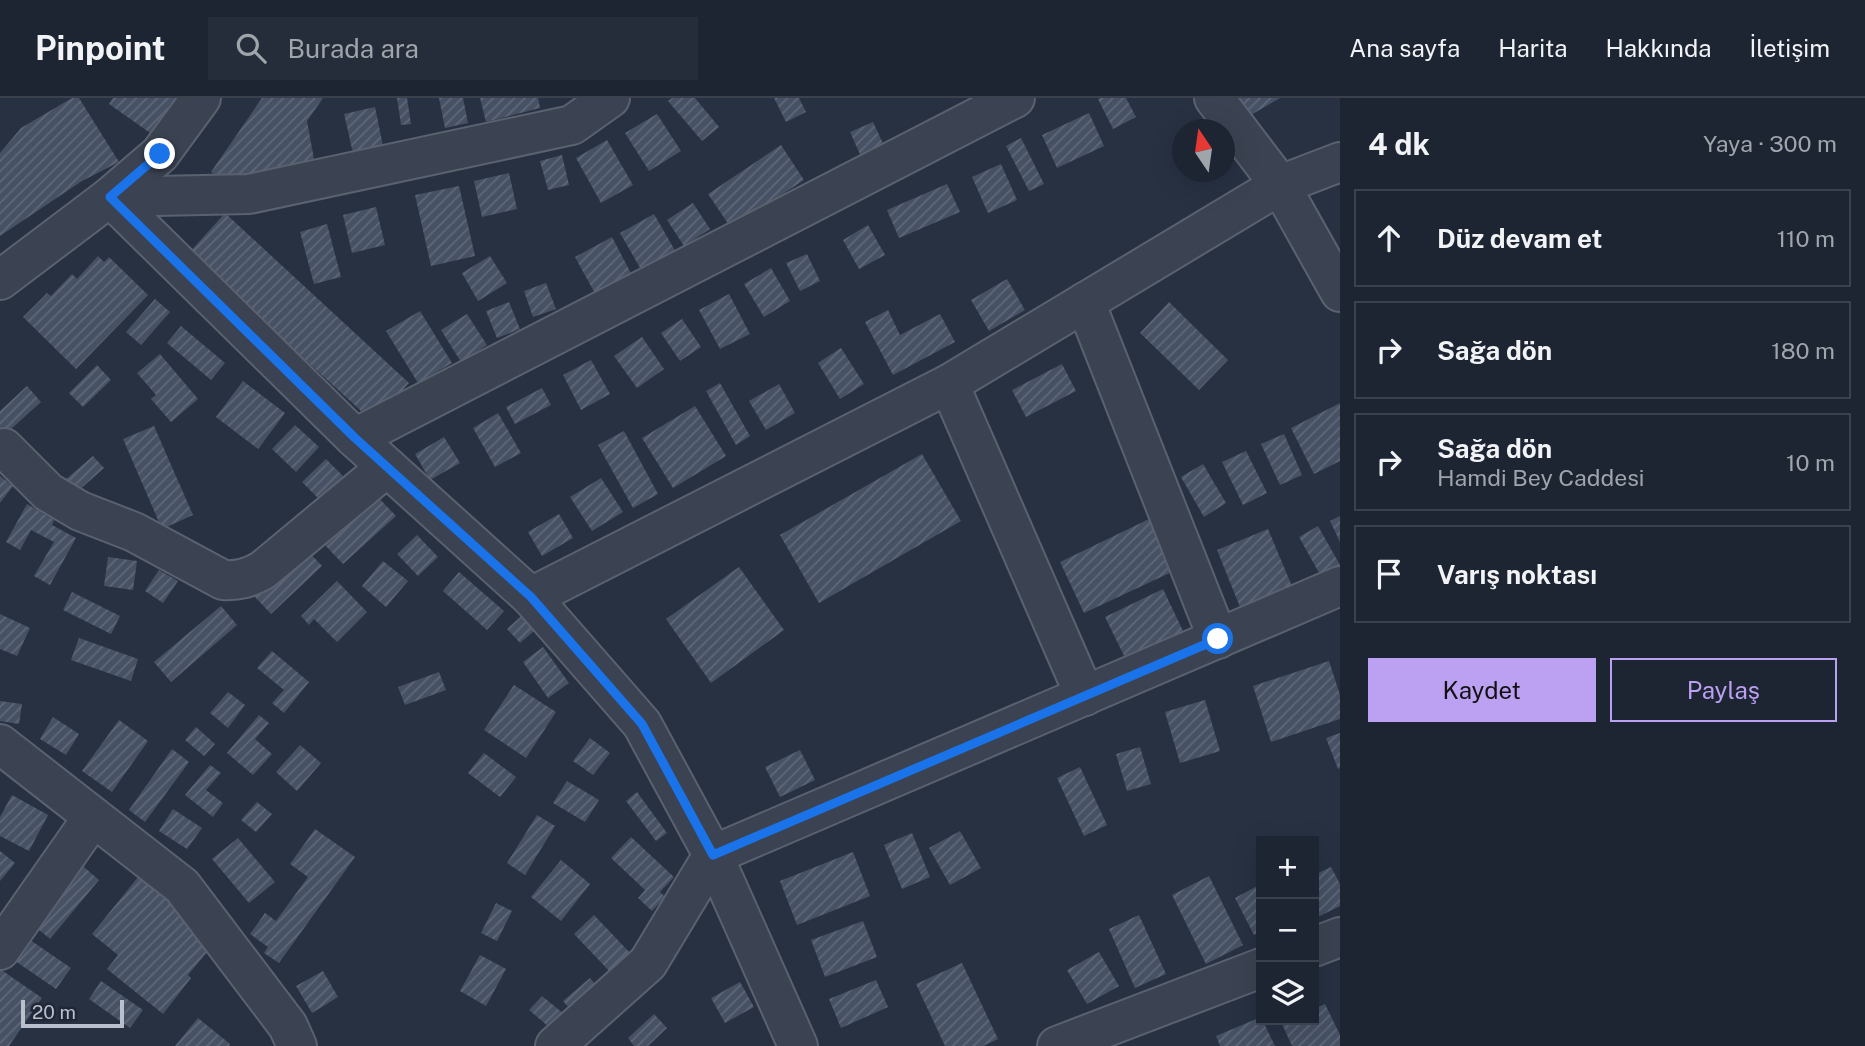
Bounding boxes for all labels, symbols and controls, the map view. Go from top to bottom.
search box [208,17,698,80]
text: Pinpoint [35,29,166,67]
icon: search [232,29,270,67]
text: Burada ara [288,33,419,64]
text: Ana sayfa [1349,34,1460,62]
text: Harita [1498,34,1568,62]
text: Hakkında [1606,34,1711,62]
text: İletişim [1749,34,1830,62]
north arrow [1172,119,1235,182]
text: 4 dk [1368,126,1430,162]
text: Yaya · 300 m [1703,130,1837,157]
route end [144,138,175,169]
icon: ahead [1370,219,1408,257]
text: Düz devam et [1437,223,1602,254]
text: 110 m [1777,225,1835,252]
icon: right [1370,331,1408,369]
text: Sağa dön [1437,335,1552,366]
text: 180 m [1771,337,1835,364]
text: Sağa dön [1437,433,1552,464]
icon: right [1370,443,1408,481]
text: 10 m [1786,449,1835,476]
text: Hamdi Bey Caddesi [1437,464,1644,491]
icon: arrive [1370,555,1408,593]
text: Varış noktası [1437,559,1597,590]
route start [1202,623,1233,654]
button: Kaydet [1368,658,1596,722]
button: Paylaş [1610,658,1837,722]
map controls [1256,836,1319,1025]
button: + [1256,836,1319,899]
button: − [1256,899,1319,962]
button: layers [1256,962,1319,1025]
scale bar [21,997,124,1029]
text: 20 m [32,1001,76,1023]

